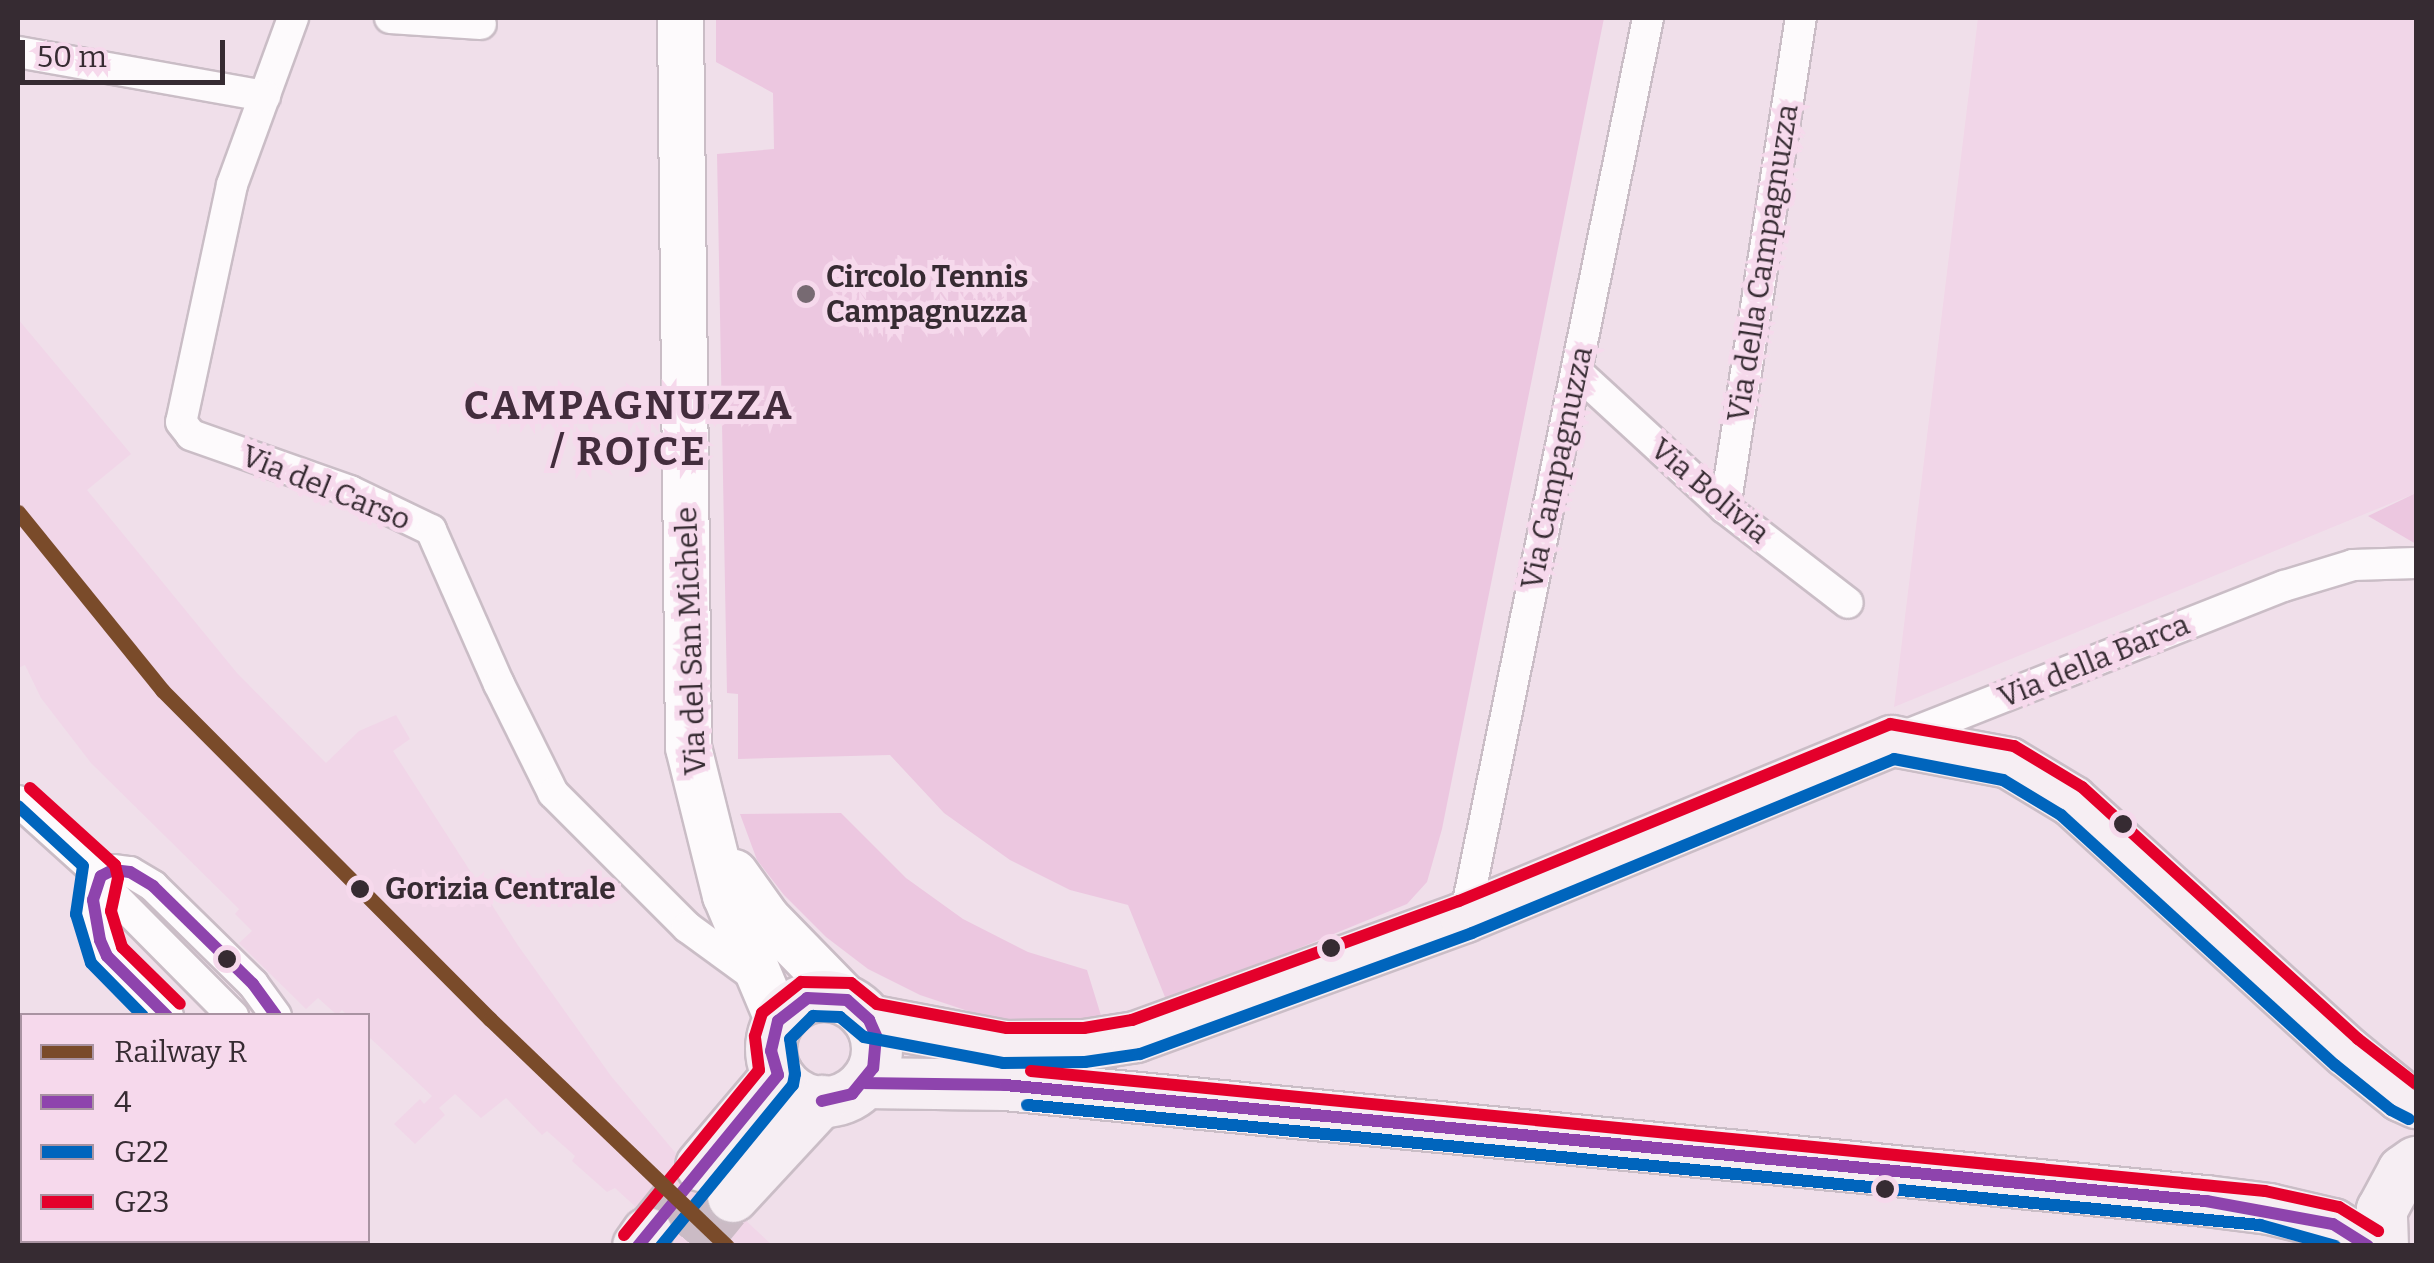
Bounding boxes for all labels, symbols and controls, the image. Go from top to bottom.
scale bar [25,20,230,82]
text: 50 m [37,39,107,75]
street label: Via della Campagnuzza [1720,102,1806,424]
place label: Circolo Tennis Campagnuzza [826,259,1028,330]
marker: Circolo Tennis Campagnuzza [795,283,817,305]
street label: Via Campagnuzza [1514,343,1600,593]
district label: CAMPAGNUZZA / ROJCE [464,382,794,476]
street label: Via Bolivia [1643,431,1777,551]
street label: Via del Carso [236,438,416,538]
street label: Via del San Michele [668,506,714,776]
street label: Via della Barca [1993,606,2195,716]
unlabelled marker [2113,814,2133,834]
place label: Gorizia Centrale [385,871,616,907]
marker: Gorizia Centrale [344,873,376,905]
unlabelled marker [1321,938,1341,958]
unlabelled marker [217,949,237,969]
legend [20,1013,370,1243]
text: Railway R [114,1034,247,1070]
text: 4 [114,1084,132,1120]
text: G22 [114,1134,169,1170]
unlabelled marker [1875,1179,1895,1199]
text: G23 [114,1184,170,1220]

